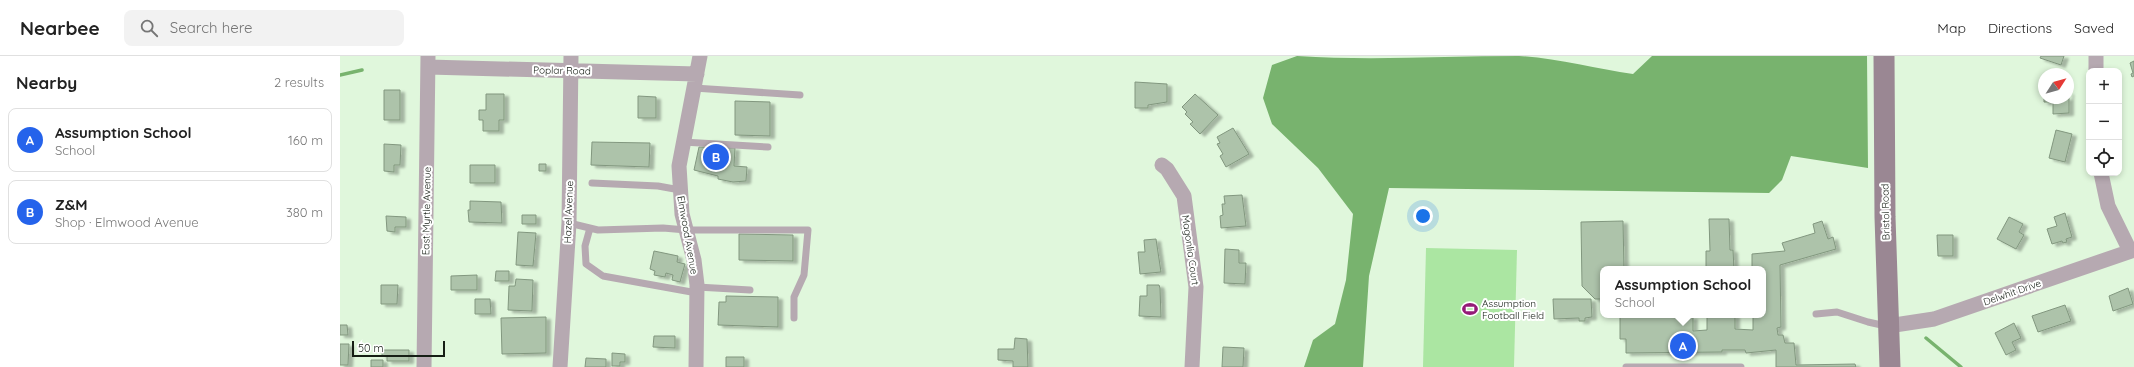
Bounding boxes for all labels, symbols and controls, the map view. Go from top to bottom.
search box [124,10,404,46]
text: Nearbee [20,16,100,40]
icon: search [138,17,160,39]
text: Search here [170,18,253,37]
text: Map [1937,19,1966,37]
text: Directions [1988,19,2052,37]
text: Saved [2074,19,2114,37]
street label: Poplar Road [533,63,591,78]
north arrow [2038,68,2074,104]
map controls [2086,68,2122,176]
button: + [2086,68,2122,104]
text: Nearby [16,72,77,93]
text: 2 results [274,74,324,90]
button: − [2086,104,2122,140]
text: Assumption School [55,123,192,142]
text: A [26,132,34,148]
text: 160 m [288,132,323,148]
button: locate [2086,140,2122,176]
text: School [55,142,95,158]
pin: B [703,142,729,172]
street label: East Myrtle Avenue [419,166,434,255]
street label: Hazel Avenue [561,180,576,244]
street label: Bristol Road [1879,184,1892,240]
text: Z&M [55,195,88,214]
street label: Elmwood Avenue [674,195,701,276]
text: B [26,204,34,220]
text: 380 m [286,204,323,220]
your location [1413,206,1433,226]
text: Shop · Elmwood Avenue [55,214,199,230]
street label: Magonlia Court [1179,214,1202,287]
popup [1600,266,1766,318]
text: Assumption School [1615,275,1751,294]
street label: Delwhit Drive [1981,276,2043,308]
text: School [1615,294,1655,310]
place label: Assumption Football Field [1482,297,1544,322]
sports icon: Assumption Football Field [1461,300,1479,318]
pin: A [1670,331,1696,361]
scale bar [352,339,445,358]
text: 50 m [358,341,384,355]

